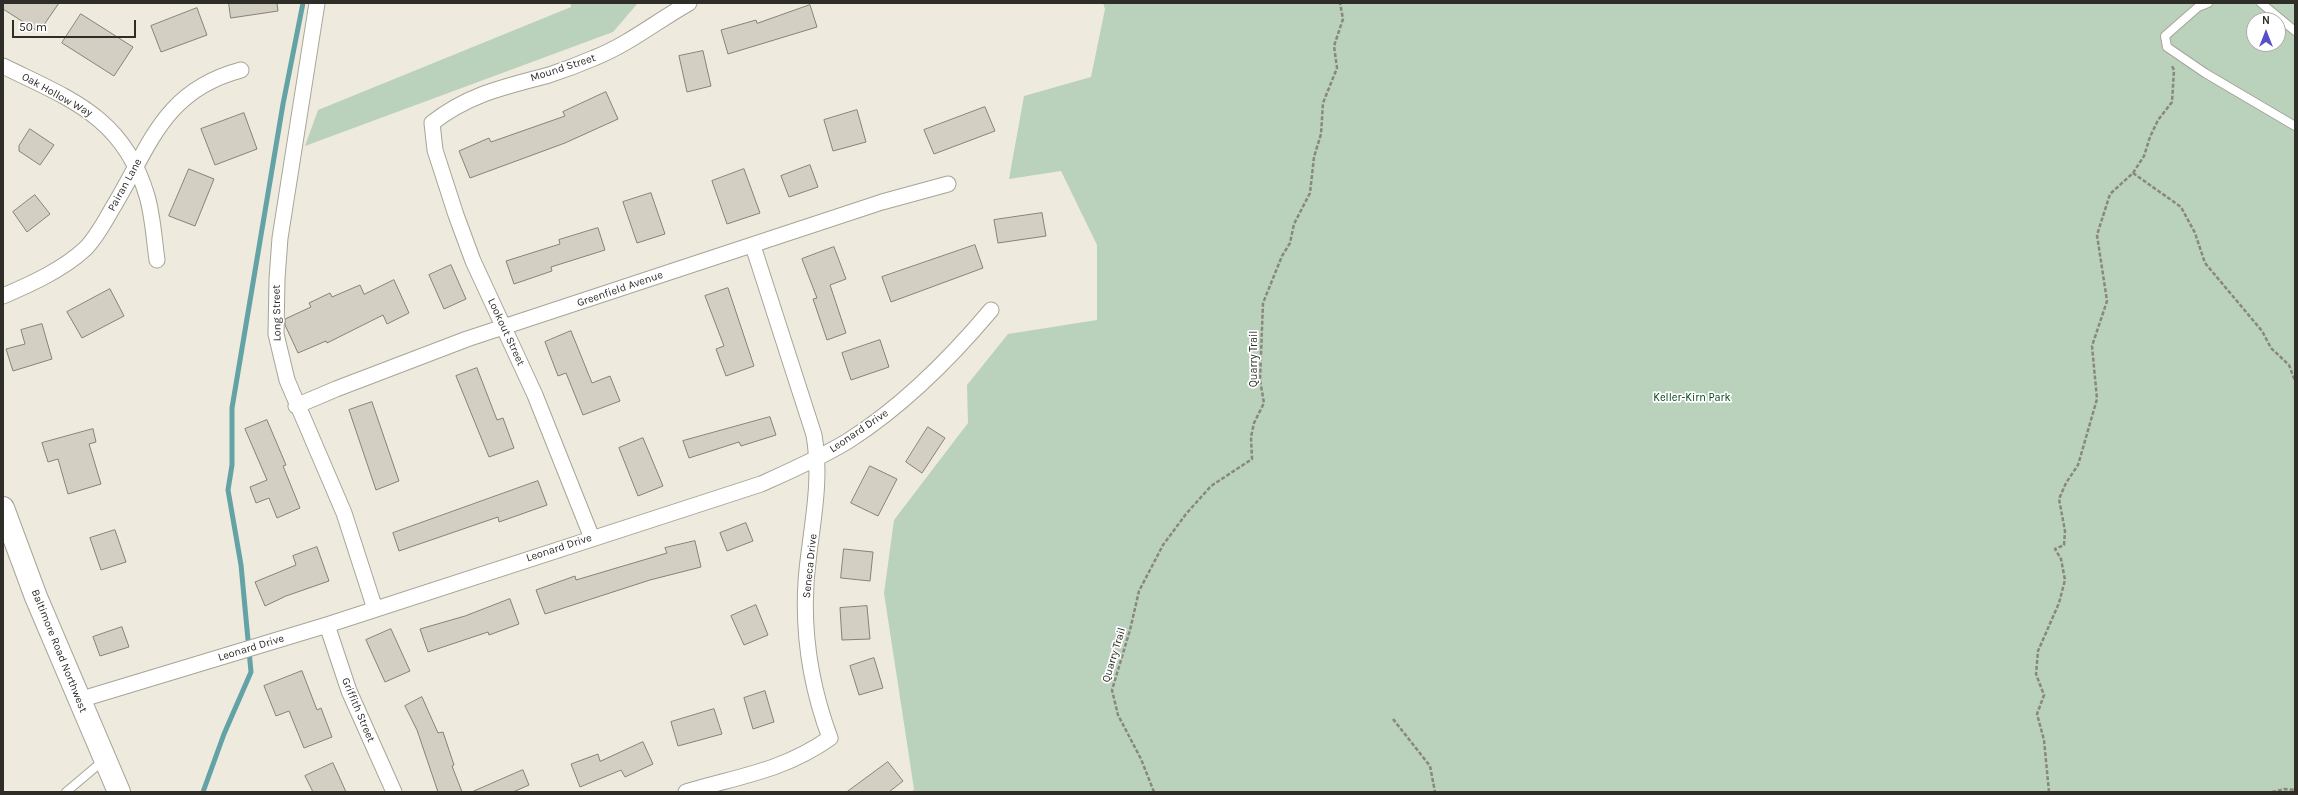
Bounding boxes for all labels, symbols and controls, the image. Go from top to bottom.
scale bar [14,12,138,38]
north arrow [2246,12,2286,52]
text: N [2262,14,2270,27]
text: 50 m [19,20,47,34]
street label: Mound Street [529,51,597,85]
street label: Oak Hollow Way [19,70,95,120]
street label: Pairan Lane [105,156,145,214]
street label: Greenfield Avenue [575,268,665,310]
street label: Long Street [270,284,284,342]
street label: Lookout Street [485,296,527,368]
street label: Quarry Trail [1247,331,1261,387]
park label: Keller-Kirn Park [1653,391,1731,405]
street label: Leonard Drive [827,406,891,456]
street label: Leonard Drive [524,531,594,565]
street label: Seneca Drive [800,533,820,599]
street label: Baltimore Road Northwest [28,587,90,715]
street label: Quarry Trail [1099,626,1129,684]
street label: Leonard Drive [216,632,286,664]
street label: Griffith Street [338,676,378,744]

